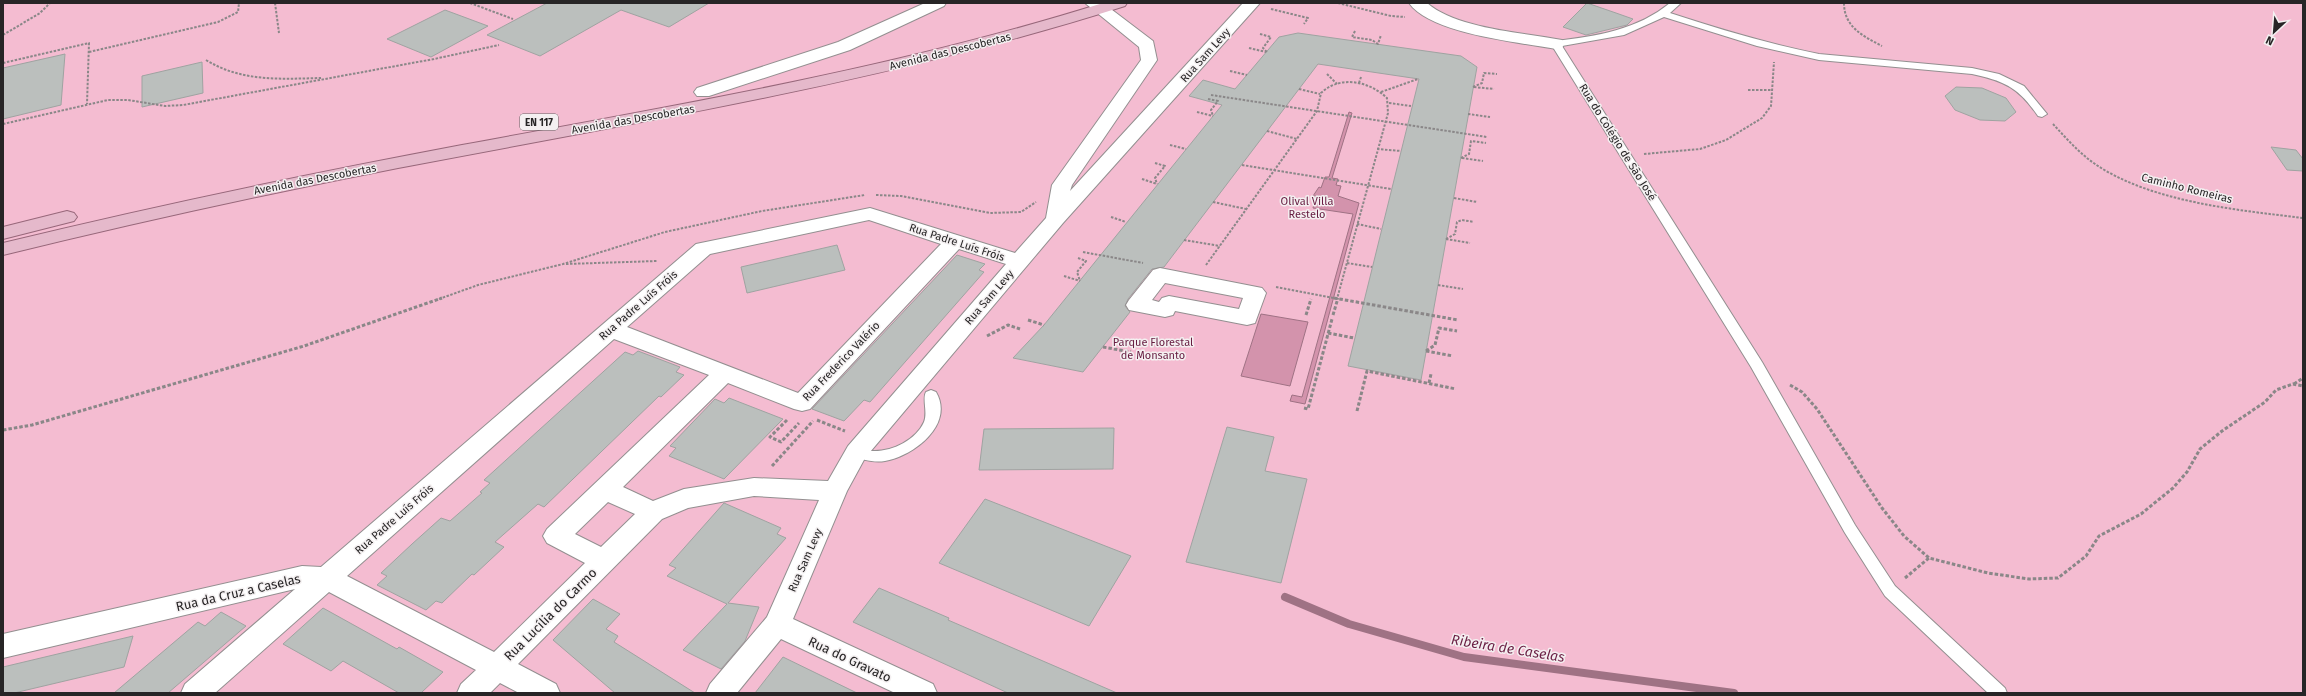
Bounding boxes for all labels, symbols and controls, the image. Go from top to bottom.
north arrow [2254,12,2294,52]
street label: Rua Sam Levy [1178,25,1233,85]
street label: Avenida das Descobertas [888,30,1012,73]
text: N [2264,33,2276,48]
street label: Rua do Colégio de São José [1576,81,1659,203]
street label: Avenida das Descobertas [571,102,696,137]
road number: EN 117 [520,114,558,130]
street label: Avenida das Descobertas [253,161,377,198]
street label: Caminho Romeiras [2140,171,2234,206]
park label: Olival Villa Restelo [1281,195,1333,221]
street label: Rua Padre Luís Fróis [907,221,1006,264]
street label: Rua Sam Levy [962,267,1017,327]
street label: Rua Padre Luís Fróis [596,268,680,343]
street label: Rua Frederico Valério [800,319,883,404]
park label: Parque Florestal de Monsanto [1113,336,1193,362]
street label: Rua Padre Luís Fróis [352,482,436,557]
street label: Rua Sam Levy [786,526,826,594]
street label: Rua Lucília do Carmo [501,565,600,664]
street label: Rua da Cruz a Caselas [174,571,302,614]
water label: Ribeira de Caselas [1450,631,1566,666]
street label: Rua do Gravato [806,634,894,685]

